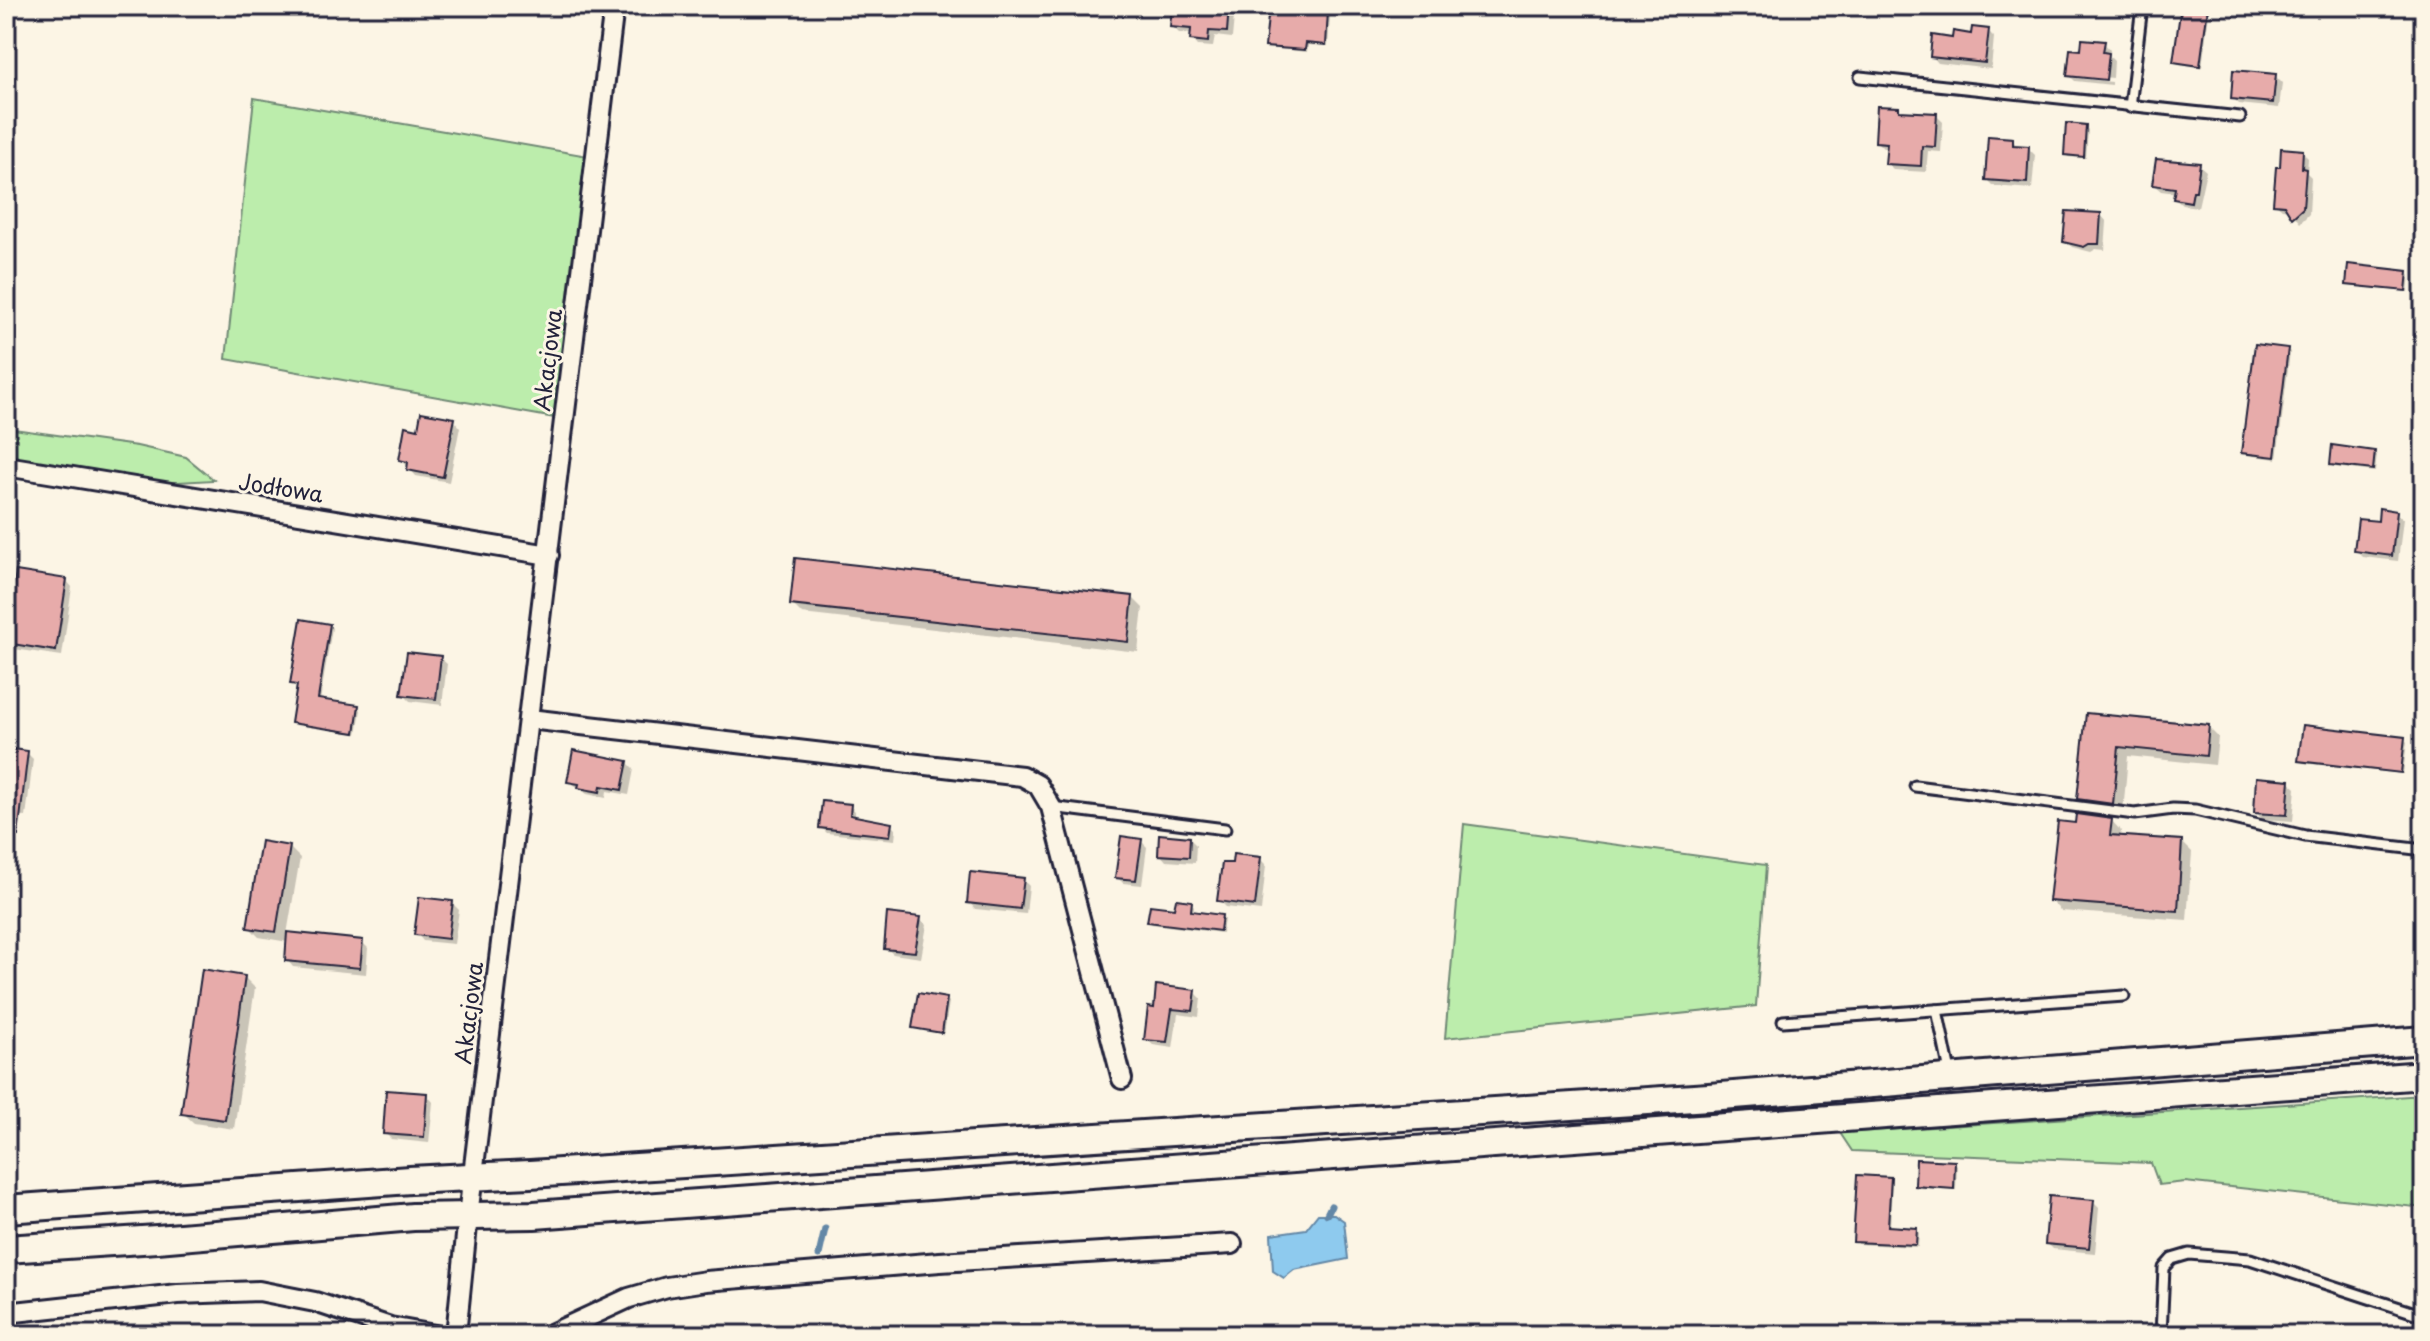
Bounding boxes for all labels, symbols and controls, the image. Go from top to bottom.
street label: Akacjowa [524,306,569,413]
street label: Jodłowa [237,464,326,510]
street label: Akacjowa [445,959,490,1066]

